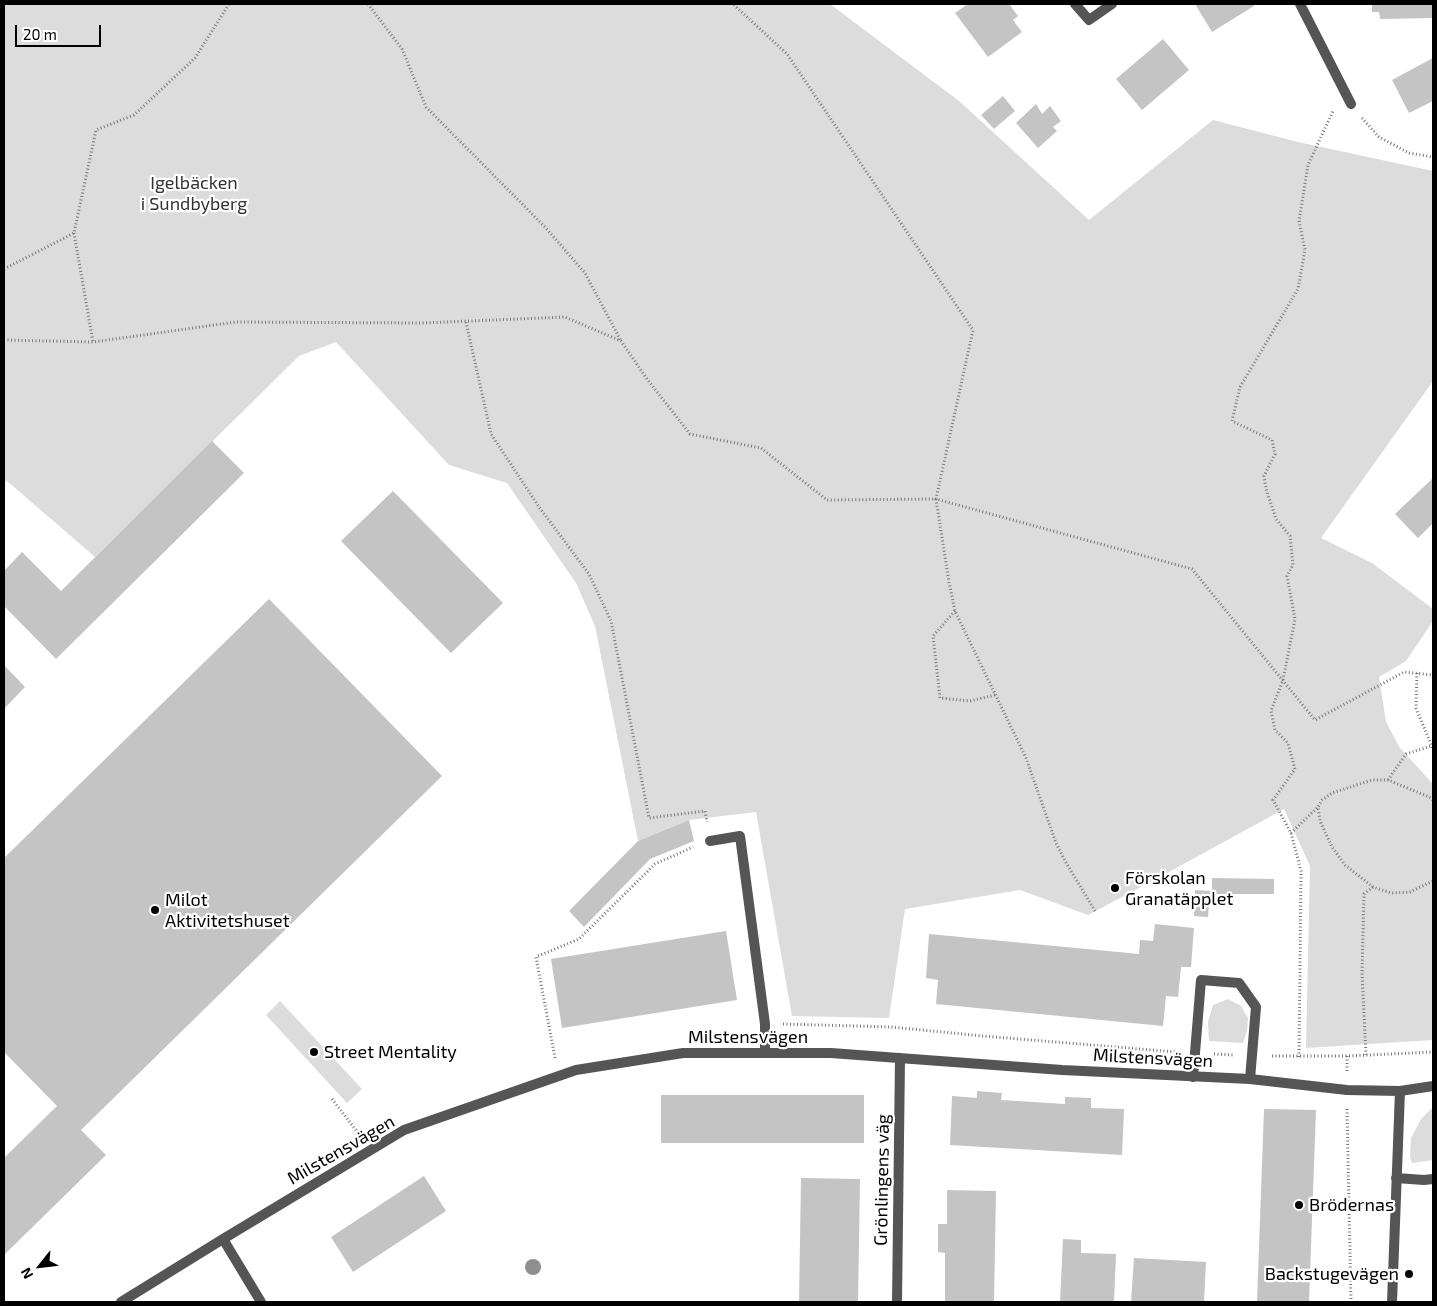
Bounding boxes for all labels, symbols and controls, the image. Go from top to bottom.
scale bar [18,15,104,47]
text: 20 m [23,25,57,43]
park label: Igelbäcken i Sundbyberg [141,172,247,214]
place label: Förskolan Granatäpplet [1125,867,1233,910]
marker: Förskolan Granatäpplet [1109,882,1121,894]
place label: Milot Aktivitetshuset [165,889,290,932]
marker: Milot Aktivitetshuset [149,904,161,916]
street label: Milstensvägen [688,1026,808,1048]
place label: Street Mentality [324,1041,457,1063]
street label: Milstensvägen [1092,1044,1214,1072]
marker: Street Mentality [308,1046,320,1058]
street label: Milstensvägen [284,1111,398,1189]
street label: Grönlingens väg [870,1114,894,1246]
place label: Brödernas [1309,1194,1394,1216]
marker: Brödernas [1293,1199,1305,1211]
north arrow [15,1241,65,1291]
place label: Backstugevägen [1265,1263,1399,1285]
text: N [17,1265,36,1282]
marker: Backstugevägen [1403,1268,1415,1280]

